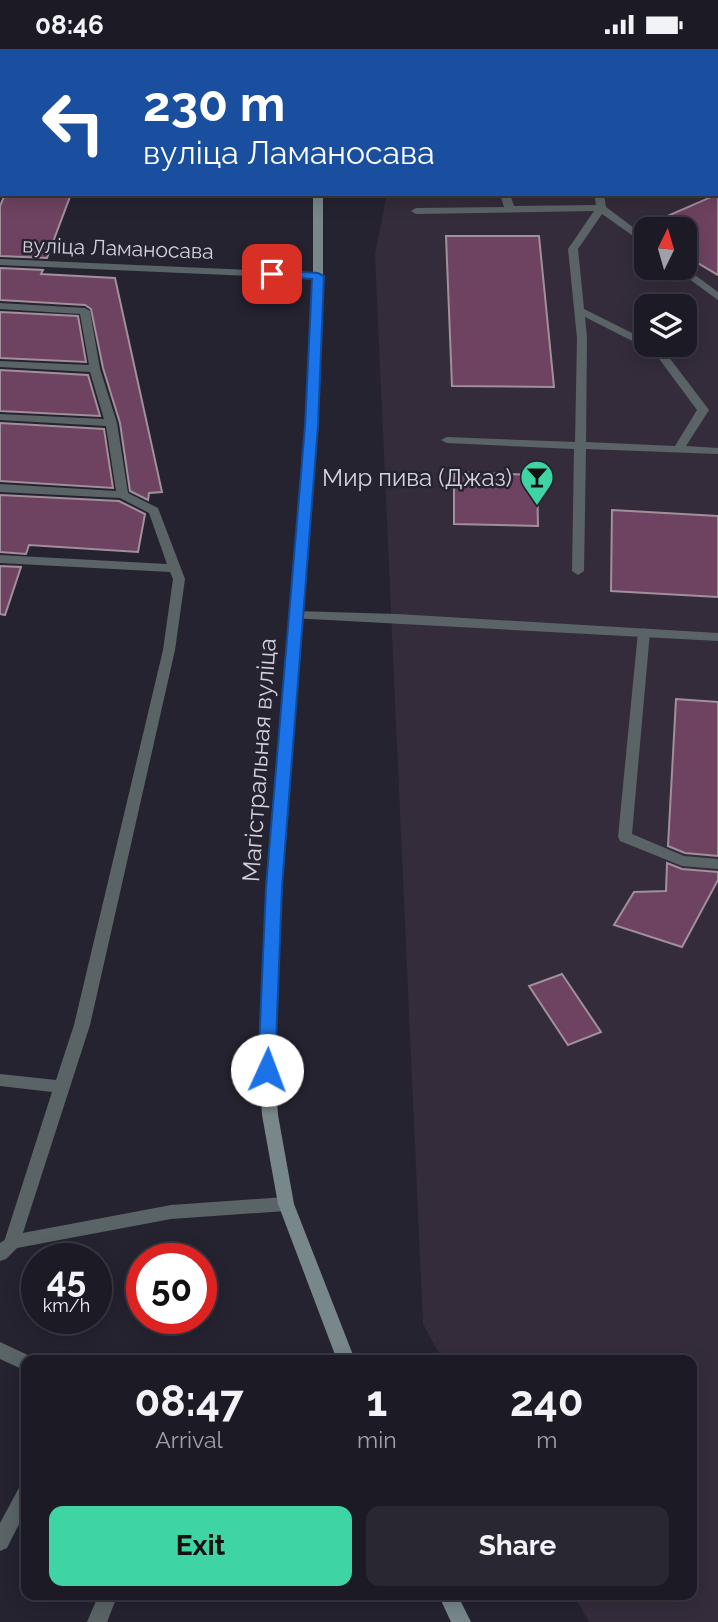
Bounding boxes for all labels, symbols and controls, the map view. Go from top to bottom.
text: 08:46 [35,10,104,40]
text: 230 m [143,75,285,132]
icon: left [28,77,119,168]
text: вуліца Ламаносава [143,134,435,171]
north arrow [634,217,696,280]
map controls [634,217,697,357]
street label: вуліца Ламаносава [22,232,214,264]
pin [242,244,302,304]
icon: arrive [253,255,291,293]
button: layers [634,294,697,357]
bar icon: Мир пива (Джаз) [518,458,556,507]
place label: Мир пива (Джаз) [322,463,512,492]
street label: Магістральная вуліца [236,637,282,883]
position arrow [230,1033,304,1107]
speed limit sign: 50 [126,1243,217,1334]
text: 45 [47,1259,86,1300]
text: km/h [43,1295,90,1316]
text: 08:47 [134,1377,244,1426]
text: 1 [366,1377,387,1426]
text: 240 [510,1377,584,1426]
text: Arrival [155,1426,223,1453]
text: min [357,1426,397,1453]
text: m [536,1426,557,1453]
button: Exit [49,1506,352,1586]
button: Share [366,1506,669,1586]

